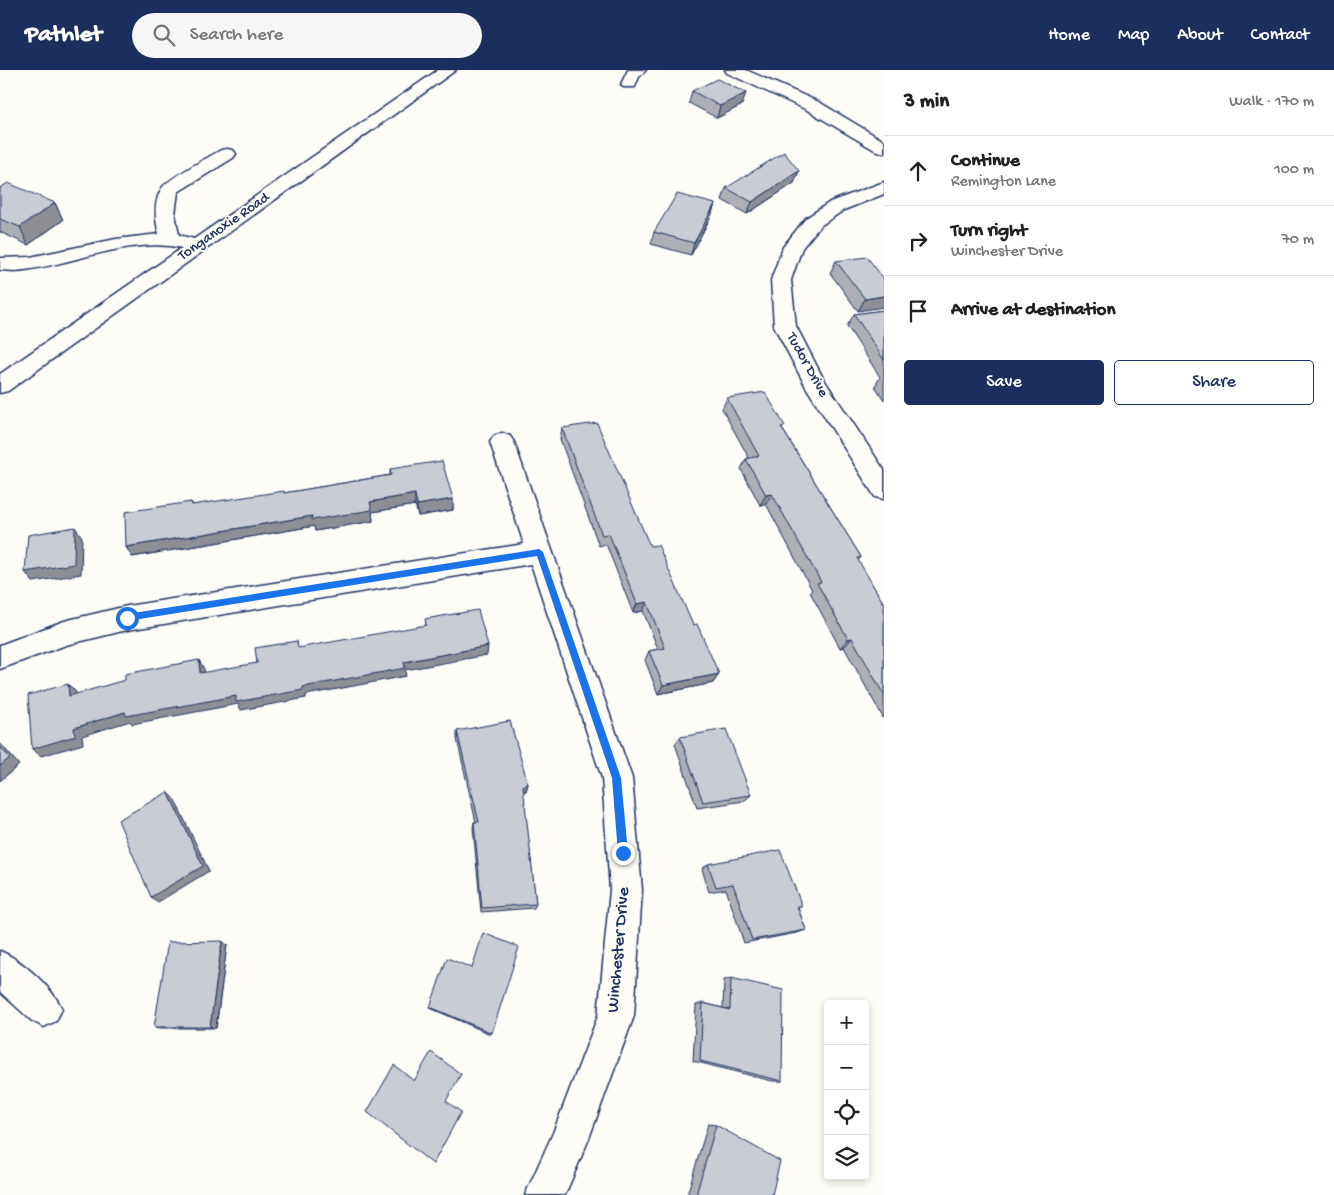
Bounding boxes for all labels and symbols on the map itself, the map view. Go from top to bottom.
street label: Tonganoxie Road [174,188,274,266]
street label: Tudor Drive [781,329,832,401]
route start [116,607,139,630]
route end [612,842,635,865]
street label: Winchester Drive [603,886,635,1014]

